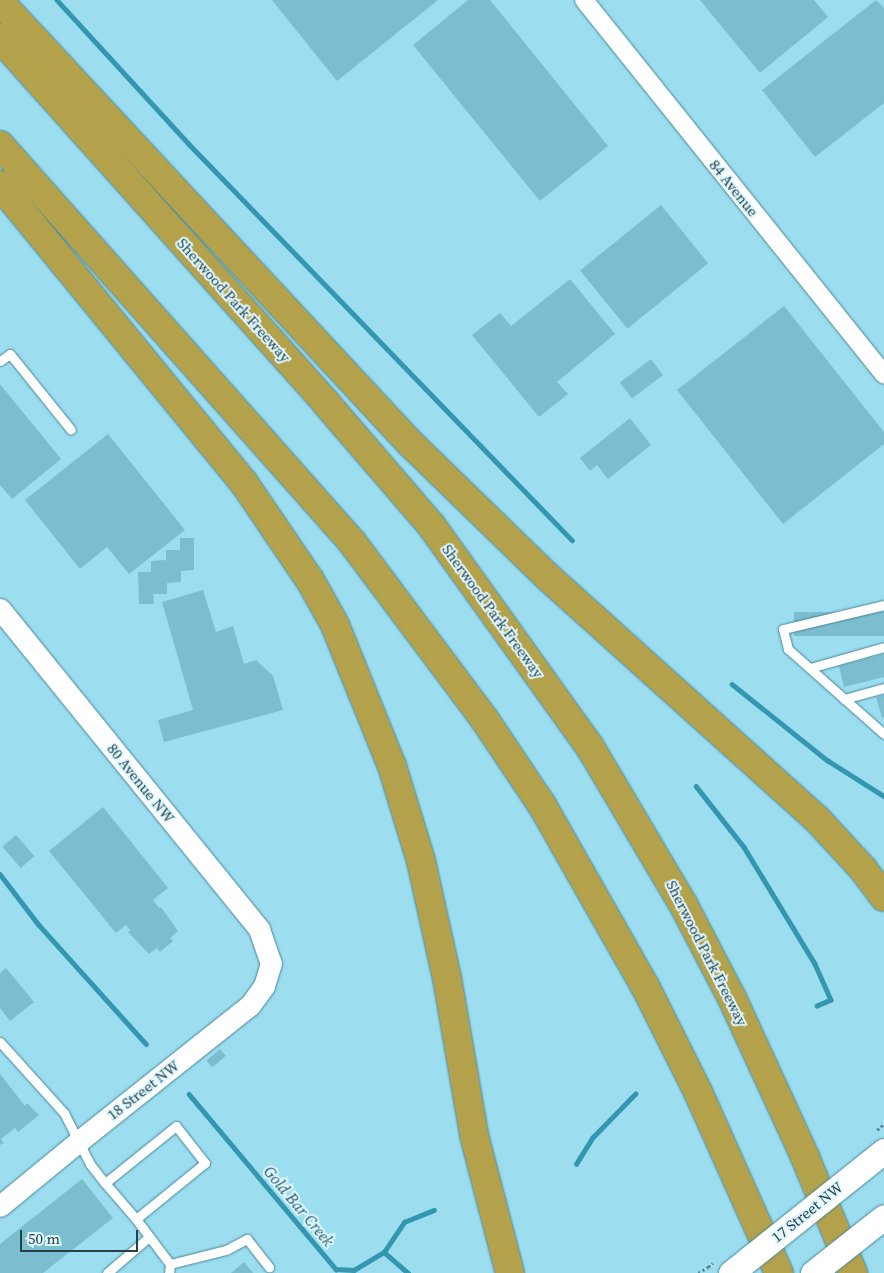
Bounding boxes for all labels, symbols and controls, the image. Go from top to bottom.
street label: 84 Avenue [706,156,762,220]
street label: Sherwood Park Freeway [174,234,294,366]
street label: Sherwood Park Freeway [438,541,548,681]
street label: 80 Avenue NW [104,740,178,826]
street label: Sherwood Park Freeway [663,877,751,1029]
street label: 18 Street NW [103,1056,183,1124]
water label: Gold Bar Creek [260,1162,338,1250]
street label: 17 Street NW [768,1178,846,1246]
scale bar [22,1220,140,1252]
text: 50 m [28,1228,60,1249]

